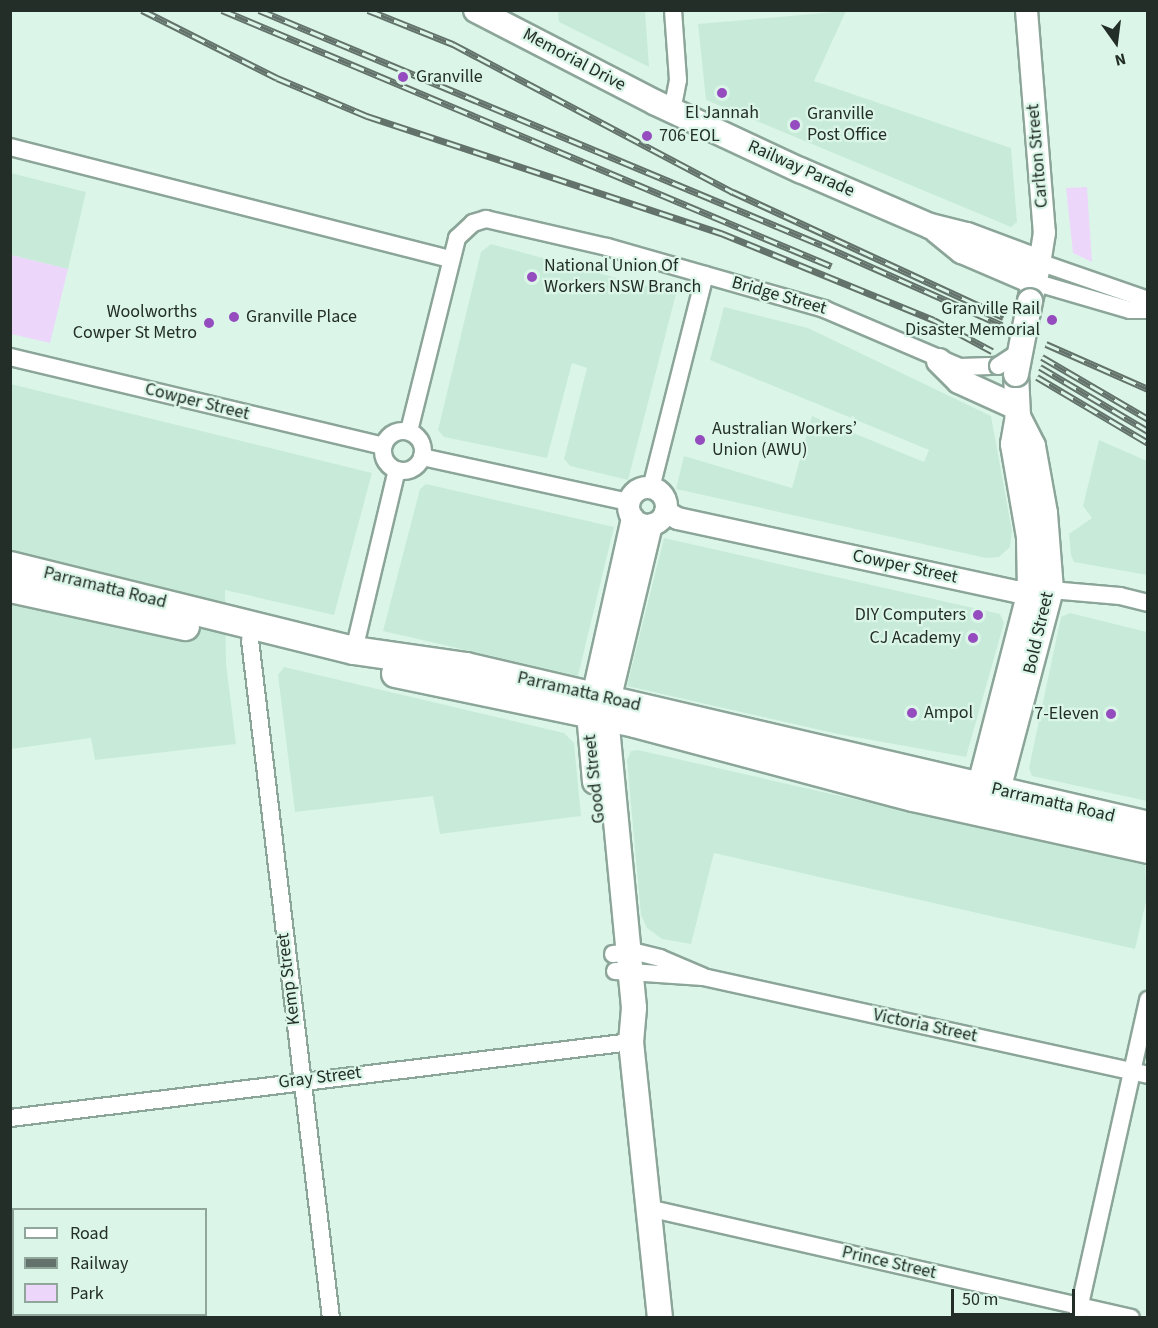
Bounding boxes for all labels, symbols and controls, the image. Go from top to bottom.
north arrow [1086,12,1146,72]
street label: Memorial Drive [519,24,629,96]
text: N [1113,48,1128,71]
place label: Granville [416,66,483,88]
marker: Granville [394,68,412,86]
marker: El Jannah [715,86,729,100]
place label: El Jannah [685,102,759,124]
street label: Carlton Street [1023,103,1053,209]
place label: Granville Post Office [807,104,887,146]
marker: Granville Post Office [788,118,802,132]
place label: 706 EOL [659,125,720,147]
marker: 706 EOL [640,129,654,143]
street label: Railway Parade [744,136,858,202]
place label: National Union Of Workers NSW Branch [544,256,701,298]
marker: National Union Of Workers NSW Branch [525,270,539,284]
street label: Bridge Street [729,272,829,320]
place label: Granville Rail Disaster Memorial [905,299,1040,342]
place label: Woolworths Cowper St Metro [73,302,197,344]
place label: Granville Place [246,306,357,328]
marker: Granville Place [227,310,241,324]
marker: Granville Rail Disaster Memorial [1045,313,1059,327]
marker: Woolworths Cowper St Metro [202,316,216,330]
street label: Cowper Street [143,379,251,425]
place label: Australian Workers’ Union (AWU) [712,419,857,462]
marker: Australian Workers’ Union (AWU) [693,433,707,447]
street label: Cowper Street [851,545,959,589]
street label: Parramatta Road [41,562,169,614]
street label: Bold Street [1019,590,1059,676]
place label: DIY Computers [855,604,966,626]
marker: DIY Computers [971,608,985,622]
place label: CJ Academy [870,627,961,649]
marker: CJ Academy [966,631,980,645]
street label: Parramatta Road [515,667,643,717]
place label: Ampol [924,702,973,724]
place label: 7-Eleven [1034,703,1099,725]
marker: Ampol [905,706,919,720]
marker: 7-Eleven [1104,707,1118,721]
street label: Good Street [580,733,610,825]
street label: Parramatta Road [989,778,1117,828]
street label: Kemp Street [273,932,305,1026]
street label: Victoria Street [871,1004,979,1048]
street label: Gray Street [277,1062,363,1094]
legend [12,1208,207,1316]
text: Road [70,1221,109,1246]
street label: Prince Street [840,1242,938,1284]
text: Railway [70,1251,129,1276]
scale bar [954,1277,1078,1315]
text: Park [70,1281,104,1306]
text: 50 m [962,1287,998,1312]

